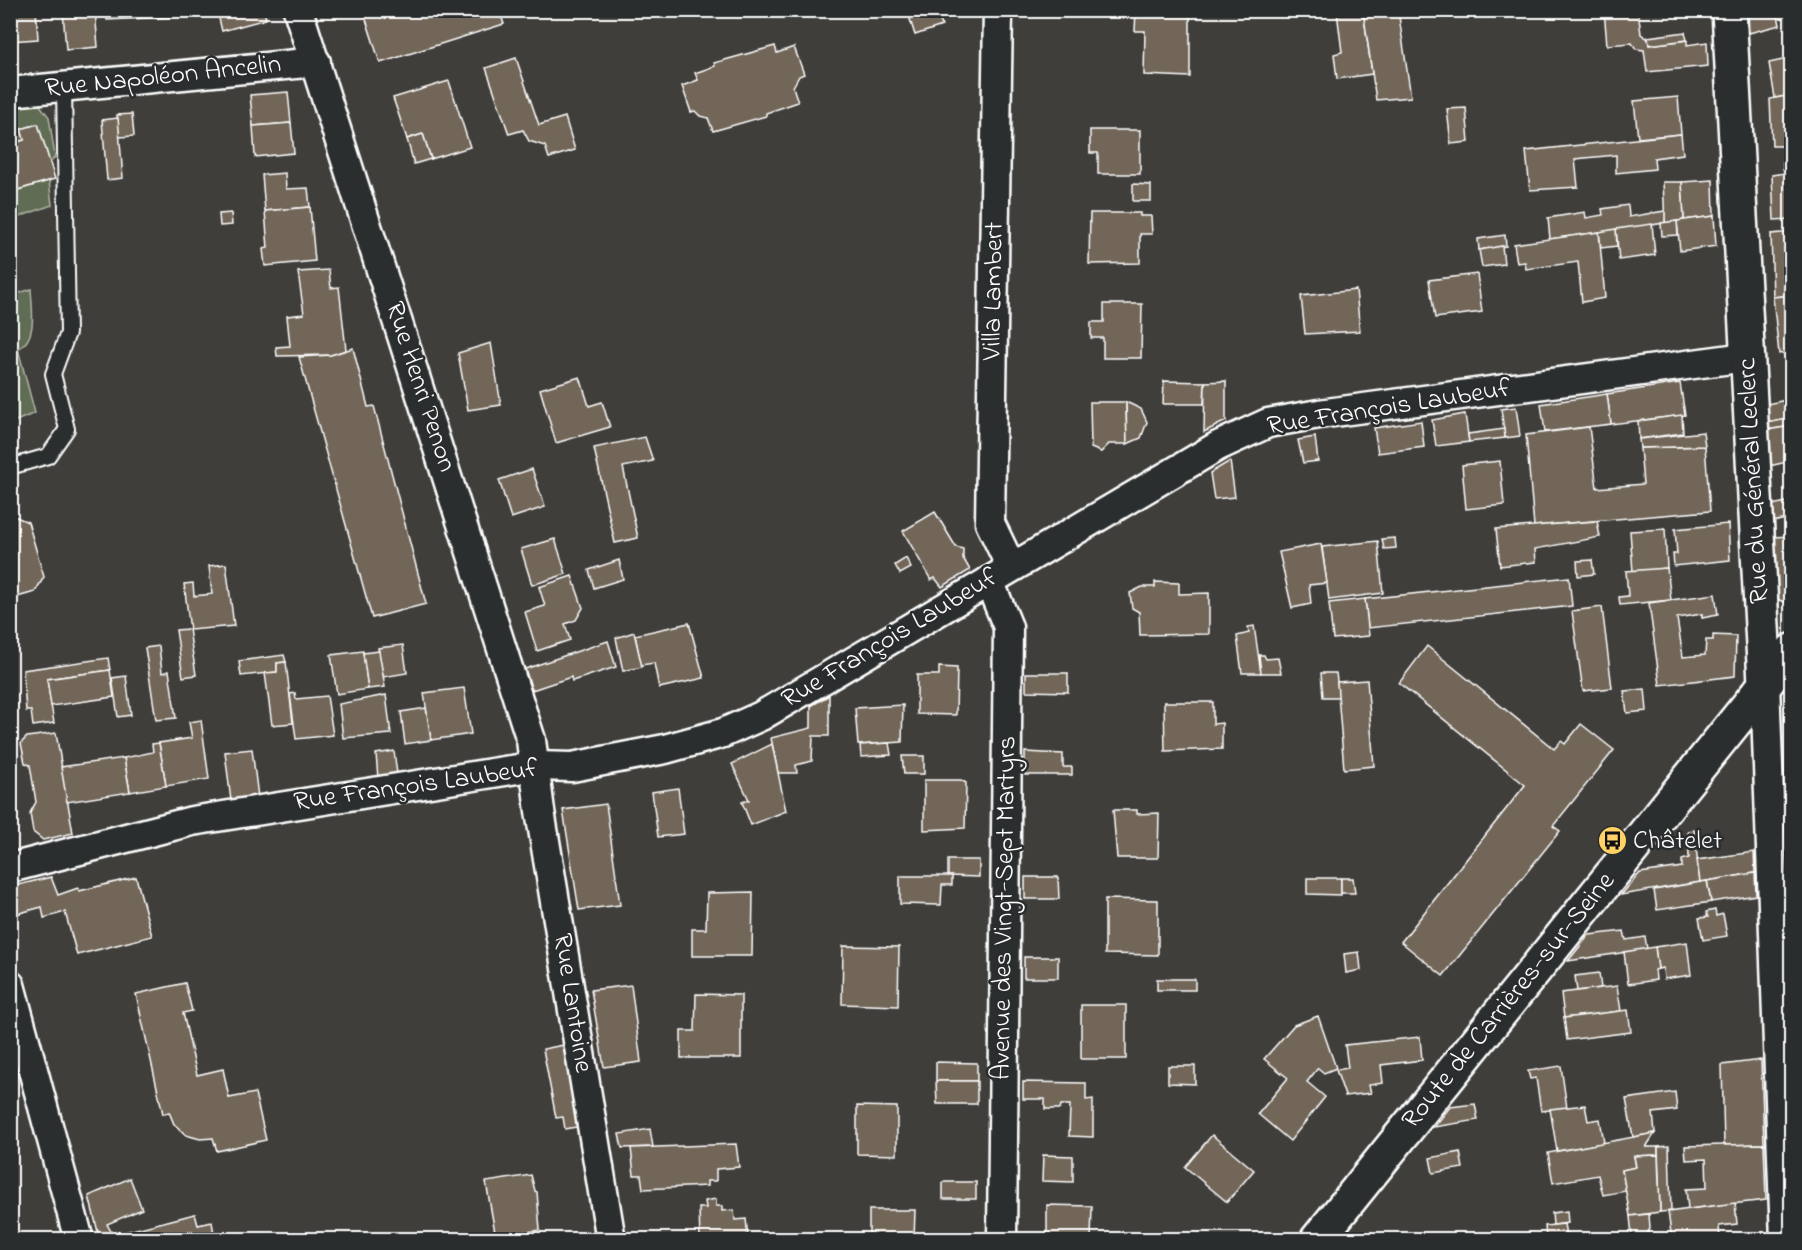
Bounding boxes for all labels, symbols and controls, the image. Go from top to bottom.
street label: Rue Napoléon Ancelin [43,45,283,109]
street label: Villa Lambert [973,221,1015,362]
street label: Rue Henri Penon [374,297,466,477]
street label: Rue du Général Leclerc [1728,357,1780,605]
street label: Rue François Laubeuf [1264,369,1514,447]
street label: Rue François Laubeuf [774,559,1006,719]
street label: Avenue des Vingt-Sept Martyrs [982,736,1028,1080]
street label: Rue François Laubeuf [291,749,541,822]
place label: Châtelet [1633,822,1722,861]
bus stop icon: Châtelet [1596,825,1628,857]
street label: Route de Carrières-sur-Seine [1393,863,1626,1138]
street label: Rue Lantoine [542,931,602,1076]

